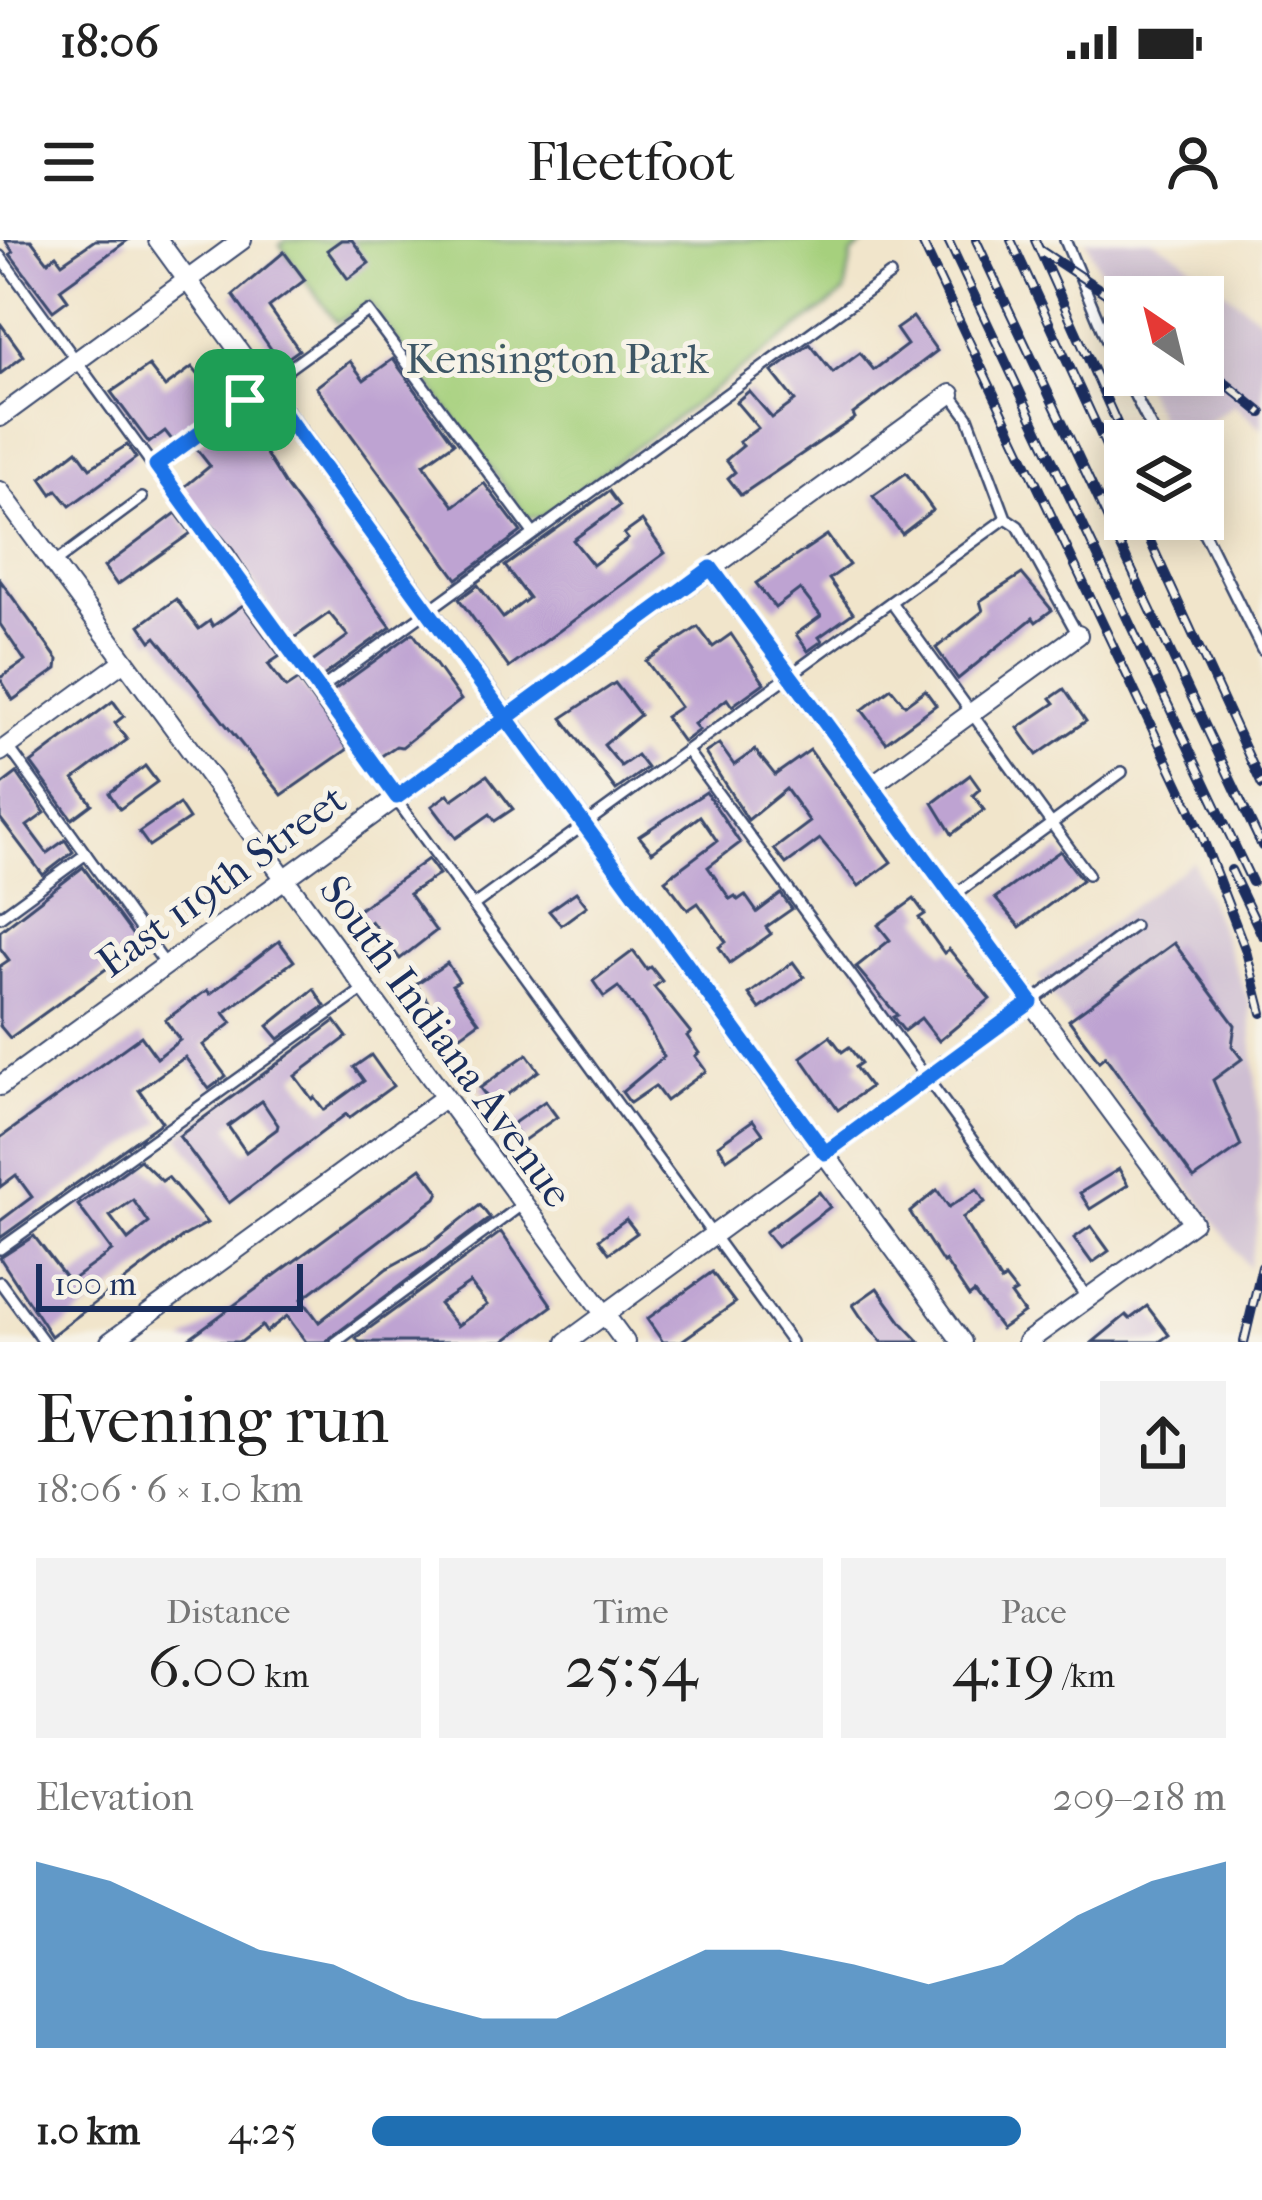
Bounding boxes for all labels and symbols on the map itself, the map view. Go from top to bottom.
north arrow [1104,276,1224,396]
park label: Kensington Park [405,335,709,384]
pin [194,349,296,451]
street label: East 119th Street [88,775,356,988]
street label: South Indiana Avenue [309,867,582,1217]
scale bar [36,1258,303,1311]

